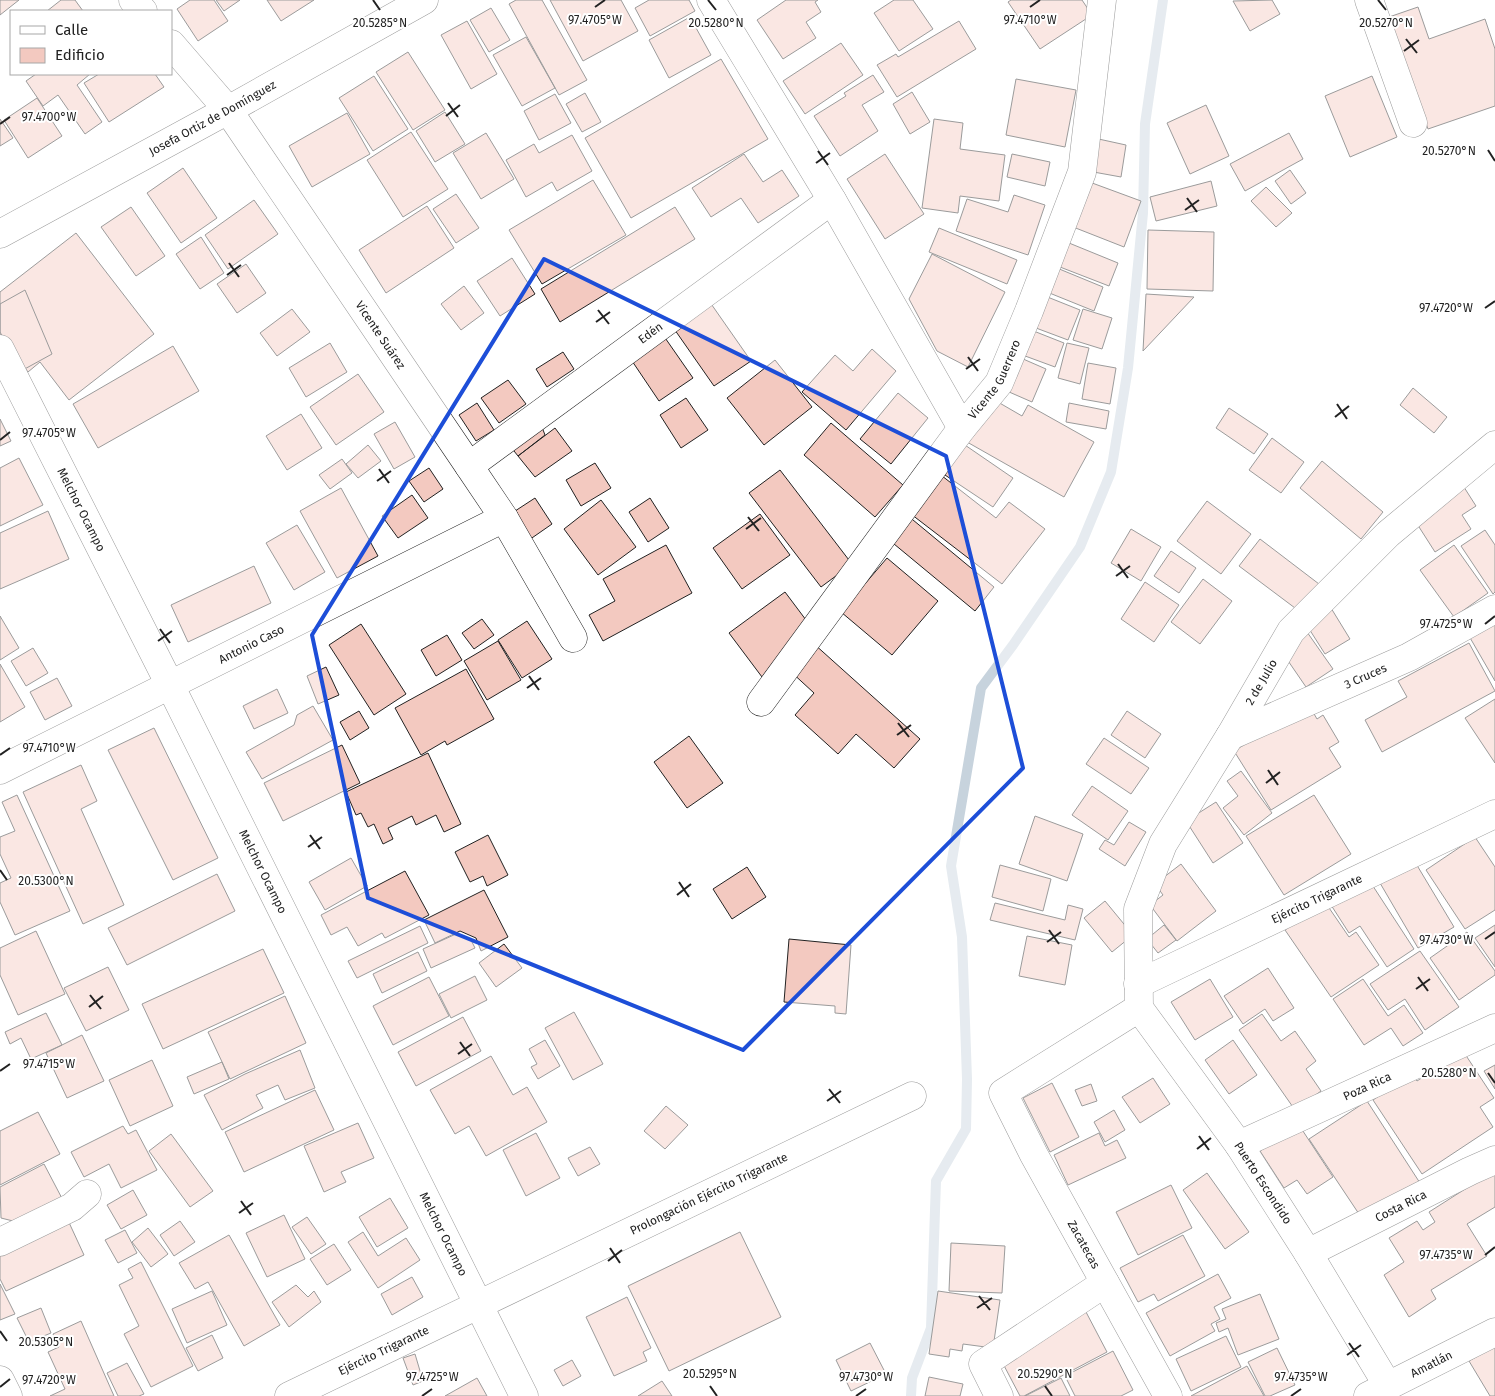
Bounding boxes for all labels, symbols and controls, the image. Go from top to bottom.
legend [10,10,172,75]
text: 97.4705°W [568,13,622,27]
text: 97.4710°W [1003,13,1057,27]
text: 20.5285°N [353,16,407,30]
text: 20.5280°N [688,16,744,30]
text: 20.5270°N [1359,16,1413,30]
text: Calle [55,21,88,39]
text: Edificio [55,46,105,64]
street label: Josefa Ortiz de Domínguez [147,78,278,159]
text: 97.4700°W [22,110,76,124]
text: 20.5270°N [1422,144,1476,158]
street label: Vicente Suárez [352,298,408,372]
text: 97.4720°W [1419,301,1473,315]
street label: Edén [635,319,666,347]
street label: Vicente Guerrero [965,337,1023,422]
text: 97.4705°W [22,426,76,440]
street label: Melchor Ocampo [54,465,108,554]
text: 97.4725°W [1419,617,1473,631]
street label: Antonio Caso [216,622,286,667]
street label: 2 de Julio [1243,657,1280,708]
street label: 3 Cruces [1342,661,1389,692]
text: 97.4710°W [22,741,76,755]
street label: Melchor Ocampo [236,827,290,916]
street label: Ejército Trigarante [1269,871,1364,926]
text: 20.5300°N [18,874,74,888]
text: 97.4730°W [1419,933,1473,947]
text: 97.4715°W [23,1057,75,1071]
text: 20.5280°N [1421,1066,1477,1080]
street label: Poza Rica [1341,1069,1393,1103]
street label: Puerto Escondido [1231,1139,1295,1227]
street label: Prolongación Ejército Trigarante [628,1150,790,1238]
street label: Costa Rica [1373,1187,1429,1225]
street label: Melchor Ocampo [417,1190,470,1278]
street label: Zacatecas [1065,1218,1103,1271]
text: 97.4735°W [1419,1248,1473,1262]
street label: Ejército Trigarante [336,1323,431,1378]
text: 20.5305°N [19,1335,73,1349]
street label: Amatlán [1408,1348,1455,1380]
text: 20.5295°N [683,1367,737,1381]
text: 20.5290°N [1018,1367,1072,1381]
text: 97.4725°W [405,1370,459,1384]
text: 97.4730°W [839,1370,893,1384]
text: 97.4735°W [1274,1370,1328,1384]
text: 97.4720°W [22,1373,76,1387]

